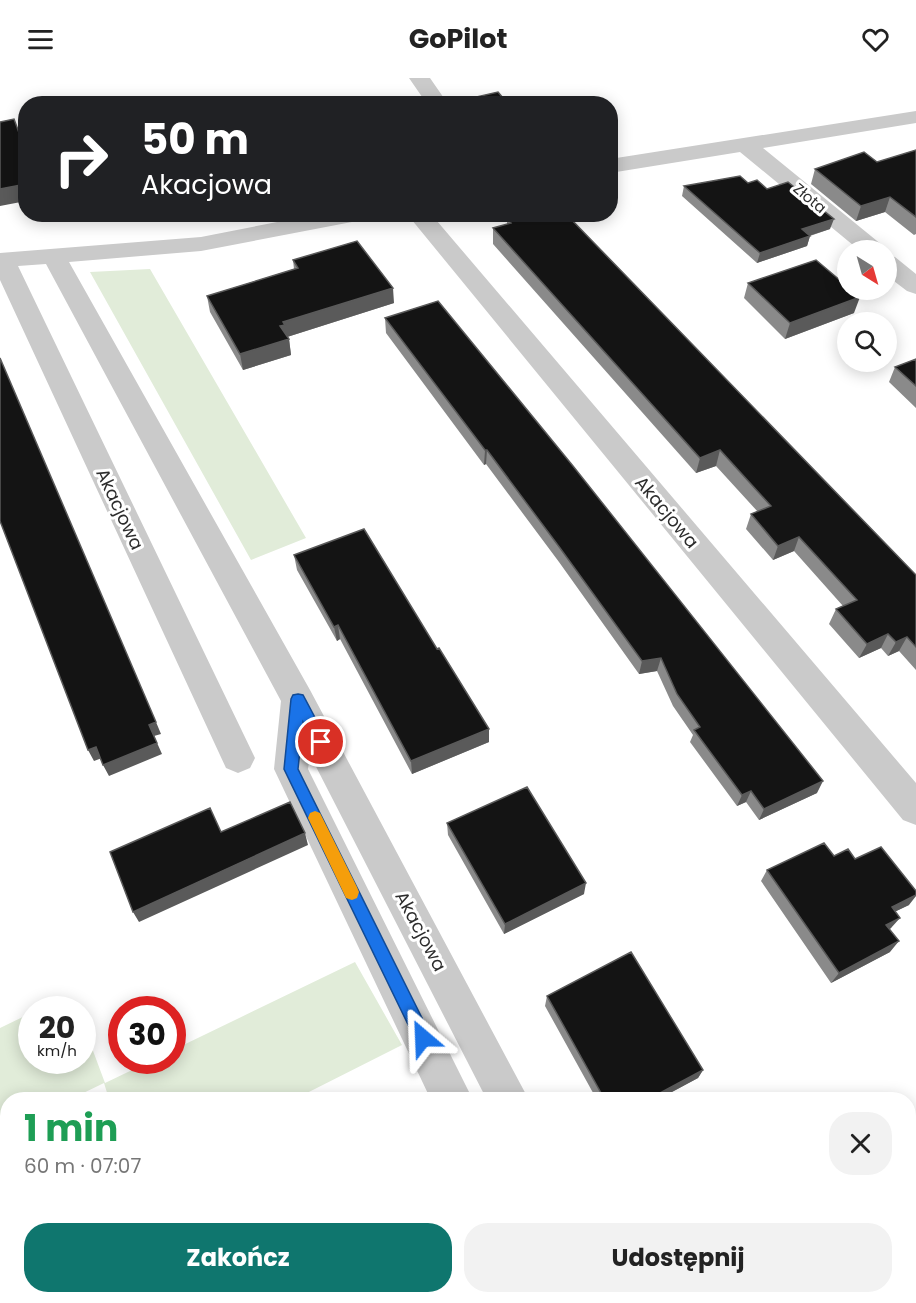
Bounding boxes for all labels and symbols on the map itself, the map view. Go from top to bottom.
street label: Złota [789,178,831,218]
north arrow [837,240,897,300]
street label: Akacjowa [90,464,150,554]
street label: Akacjowa [629,470,705,554]
pin [295,716,346,767]
street label: Akacjowa [389,887,453,975]
speed limit sign: 30 [108,996,186,1074]
position arrow [391,1006,455,1070]

